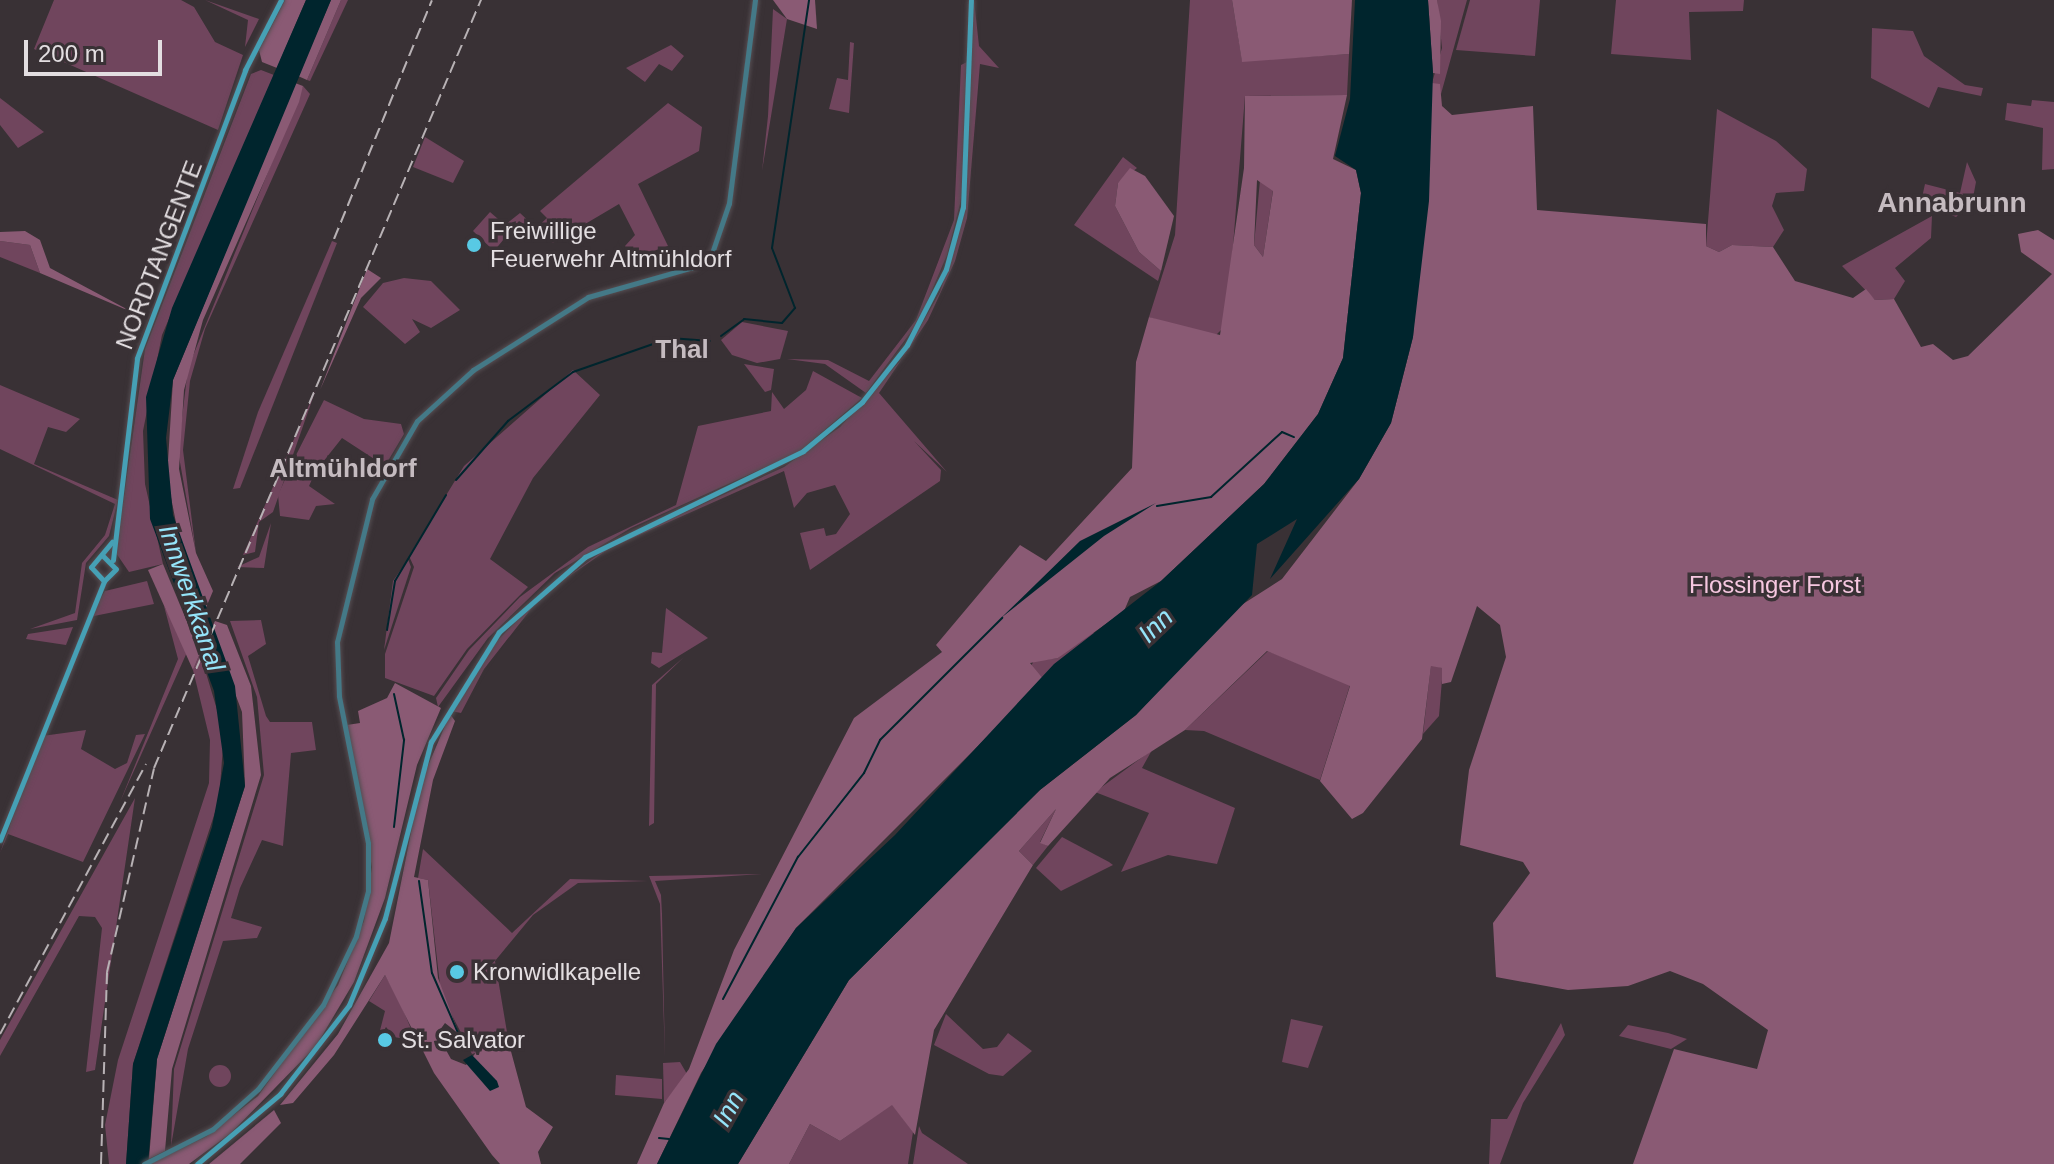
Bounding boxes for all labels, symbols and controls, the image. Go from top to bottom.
scale bar [28,24,166,74]
text: 200 m [38,40,105,67]
street label: NORDTANGENTE [110,157,208,353]
district label: Annabrunn [1877,186,2027,220]
place label: Freiwillige Feuerwehr Altmühldorf [490,217,733,273]
marker: Freiwillige Feuerwehr Altmühldorf [465,236,483,254]
district label: Thal [655,334,709,366]
district label: Altmühldorf [269,453,417,485]
water label: Innwerkkanal [151,520,231,676]
park label: Flossinger Forst [1689,571,1861,599]
water label: Inn [1132,602,1180,650]
place label: Kronwidlkapelle [473,958,641,986]
marker: Kronwidlkapelle [448,963,466,981]
place label: St. Salvator [401,1026,525,1054]
marker: St. Salvator [376,1031,394,1049]
water label: Inn [707,1086,751,1132]

